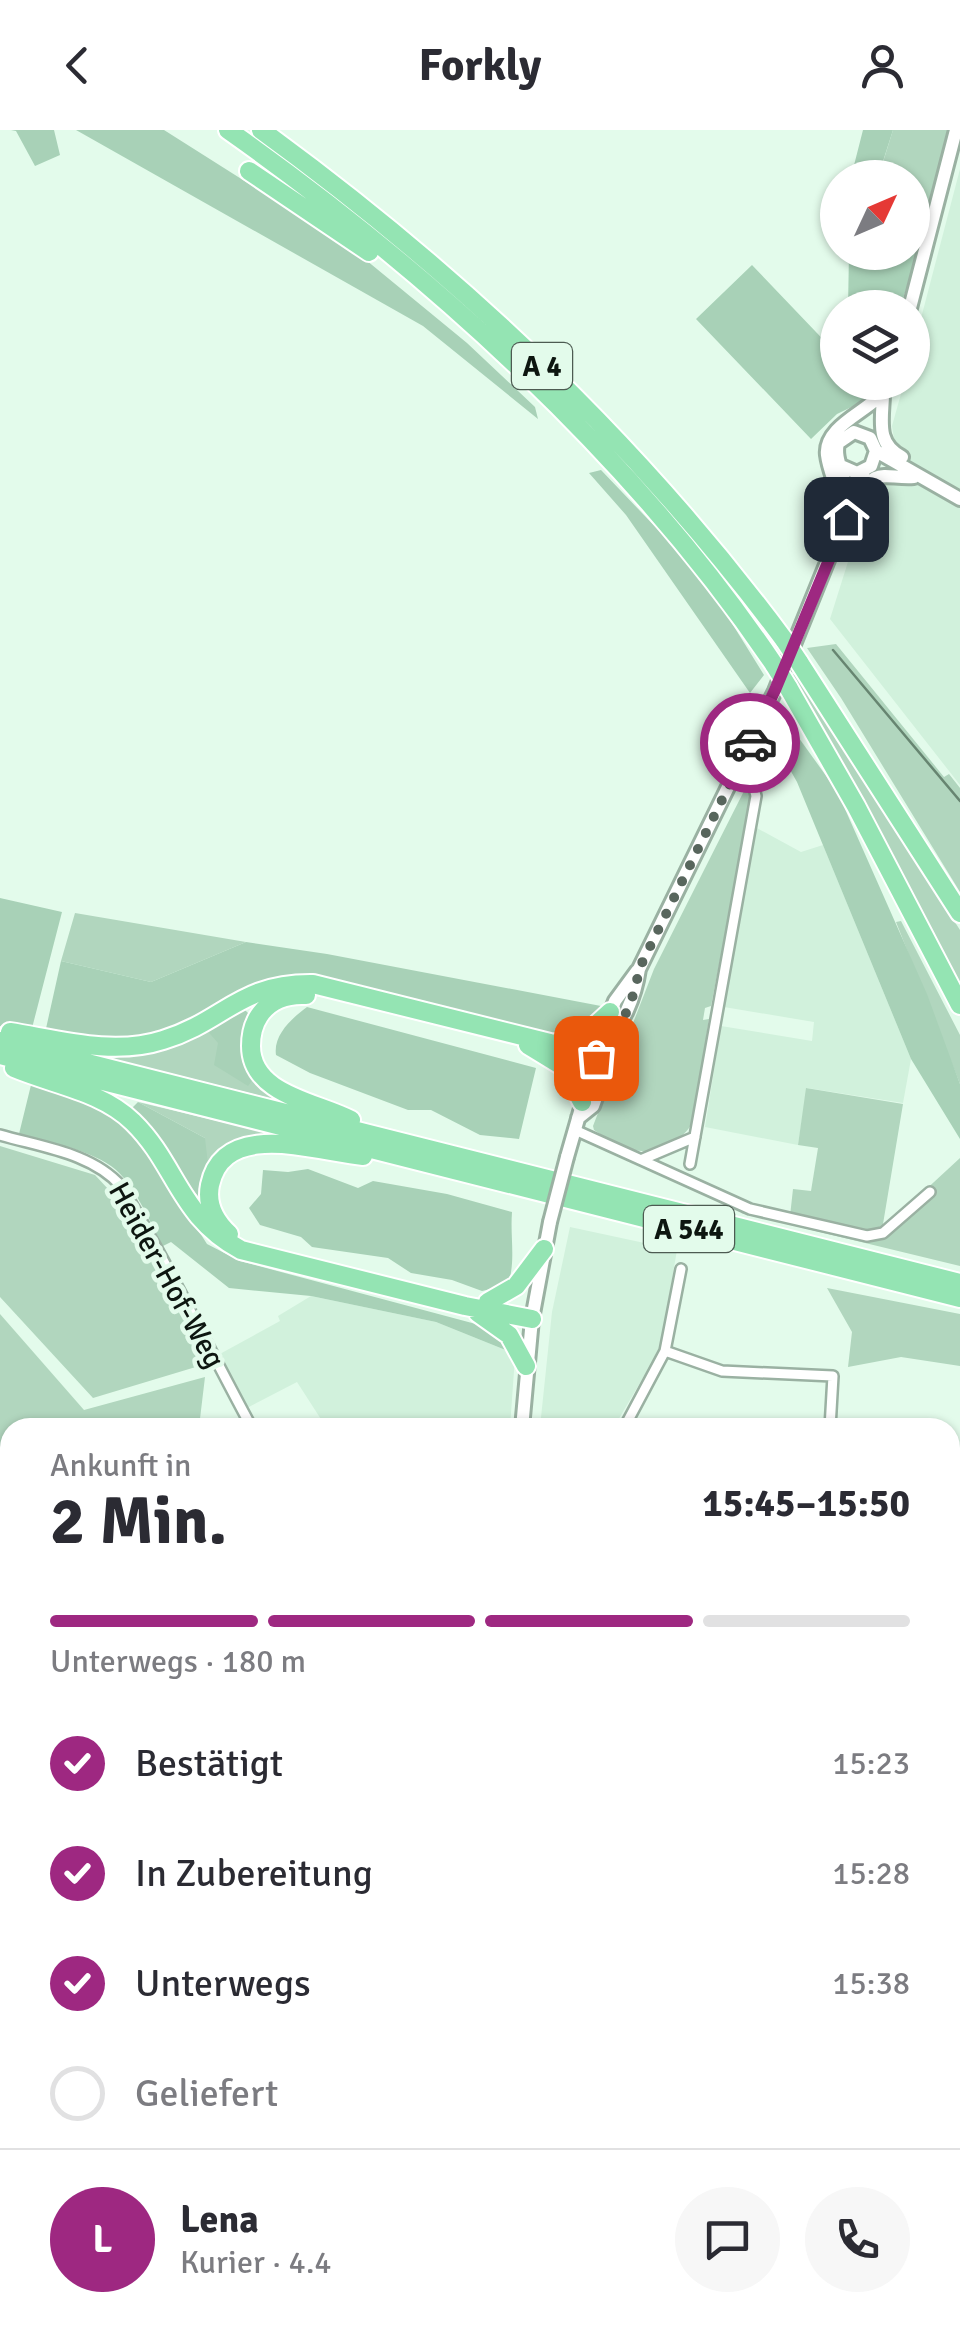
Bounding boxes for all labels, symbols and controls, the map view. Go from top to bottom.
icon: back [50,38,105,93]
text: Forkly [419,38,541,93]
icon: person [855,38,910,93]
north arrow [820,160,930,270]
map controls [820,160,930,400]
button: layers [820,290,930,400]
road number: A 4 [512,343,572,389]
pin [804,477,889,562]
icon: home [819,492,874,547]
courier [700,693,800,793]
icon: car [723,716,778,771]
pin [554,1016,639,1101]
icon: bag [569,1031,624,1086]
street label: Heider-Hof-Weg [100,1176,233,1375]
road number: A 544 [644,1206,734,1252]
text: Ankunft in [50,1446,192,1485]
text: 15:45–15:50 [702,1480,910,1527]
text: 2 Min. [50,1482,227,1562]
text: Unterwegs · 180 m [50,1642,306,1681]
icon: check [50,1736,105,1791]
text: Bestätigt [135,1740,283,1787]
text: 15:23 [832,1744,910,1783]
icon: check [50,1846,105,1901]
text: In Zubereitung [135,1850,373,1897]
text: 15:28 [832,1854,910,1893]
icon: check [50,1956,105,2011]
text: Unterwegs [135,1960,311,2007]
text: 15:38 [832,1964,910,2003]
text: Geliefert [135,2070,278,2117]
button: chat [675,2187,780,2292]
button: phone [805,2187,910,2292]
text: Lena [180,2196,259,2243]
text: L [93,2216,112,2263]
text: Kurier · 4.4 [180,2243,332,2282]

